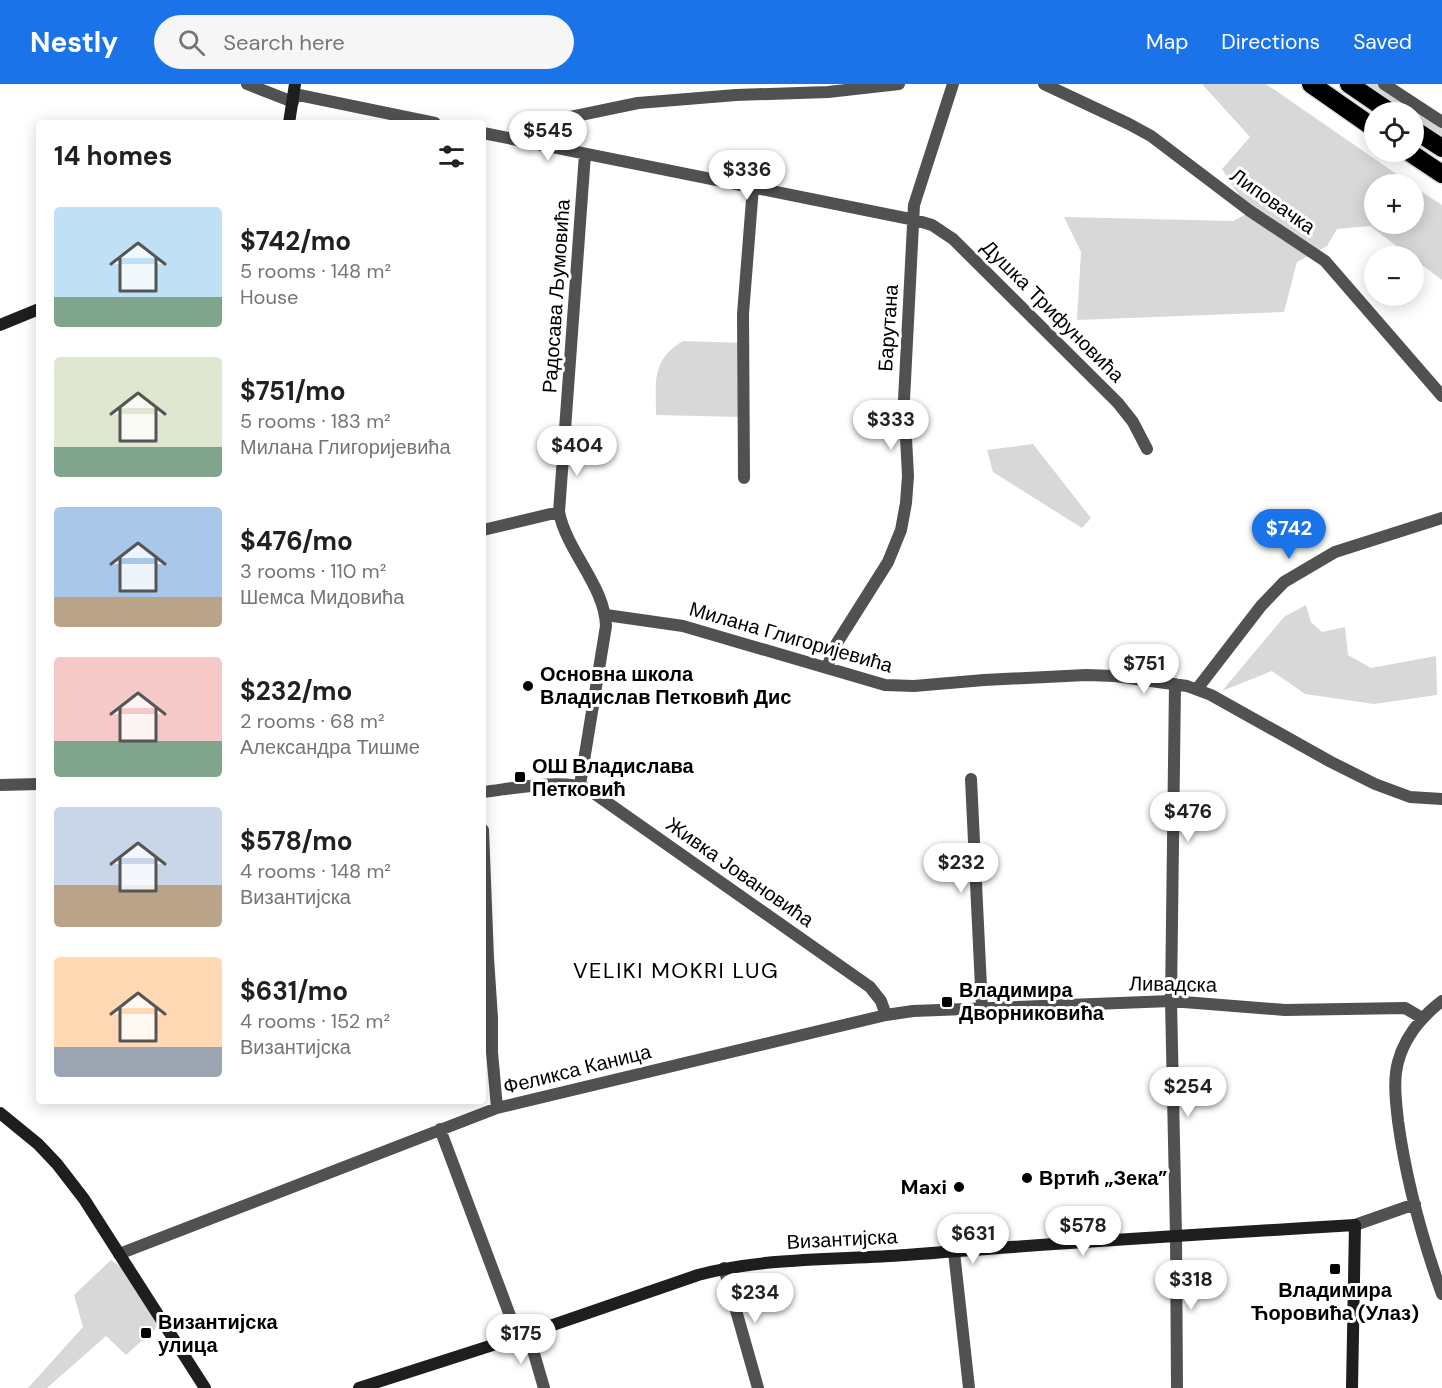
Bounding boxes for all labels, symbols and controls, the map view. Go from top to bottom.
search box [154,15,574,69]
text: Nestly [30,24,118,61]
icon: search [175,26,208,59]
text: Search here [223,28,345,57]
text: Map [1146,28,1188,56]
text: Directions [1221,28,1320,56]
text: Saved [1353,28,1412,56]
map controls [1364,102,1424,306]
button: locate [1364,102,1424,162]
pin: $545 [512,111,584,162]
text: $545 [523,117,573,143]
text: 14 homes [54,139,172,173]
icon: filters [435,140,468,173]
pin: $336 [711,150,783,201]
text: $336 [723,156,771,182]
street label: Липовачка [1225,162,1321,240]
button: + [1364,174,1424,234]
street label: Радосава Љумовића [536,197,576,394]
text: $742/mo [240,224,351,258]
icon: home [102,231,174,303]
street label: Душка Трифуновића [976,234,1131,389]
button: − [1364,246,1424,306]
text: 5 rooms · 148 m² [240,258,391,284]
street label: Барутана [872,283,904,372]
text: House [240,284,298,310]
text: $751/mo [240,374,346,408]
icon: home [102,381,174,453]
pin: $333 [855,400,927,451]
text: $333 [867,406,915,432]
text: 5 rooms · 183 m² [240,408,391,434]
pin: $404 [541,426,613,477]
text: $404 [551,432,603,458]
text: Милана Глигоријевића [240,434,451,460]
pin: $742 [1253,509,1325,560]
text: $742 [1266,515,1312,541]
text: $476/mo [240,524,353,558]
icon: home [102,531,174,603]
text: 3 rooms · 110 m² [240,558,386,584]
text: Шемса Мидовића [240,584,404,610]
street label: Милана Глигоријевића [686,595,897,679]
pin: $751 [1108,644,1180,695]
text: $751 [1123,650,1165,676]
place label: Основна школа Владислав Петковић Дис [540,661,791,710]
text: $232/mo [240,674,352,708]
marker: Основна школа Владислав Петковић Дис [521,679,535,693]
icon: home [102,681,174,753]
text: 2 rooms · 68 m² [240,708,385,734]
text: Александра Тишме [240,734,420,760]
place label: ОШ Владислава Петковић [532,753,695,802]
marker: ОШ Владислава Петковић [513,770,527,784]
pin: $476 [1152,792,1224,843]
text: $476 [1164,798,1212,824]
street label: Живка Јовановића [661,811,820,933]
text: $578/mo [240,824,353,858]
icon: home [102,831,174,903]
pin: $232 [925,843,997,894]
text: $232 [937,849,985,875]
text: 4 rooms · 148 m² [240,858,391,884]
text: Византијска [240,884,351,910]
district label: VELIKI MOKRI LUG [573,956,779,985]
street label: Ливадска [1129,970,1218,998]
text: $631/mo [240,974,348,1008]
place label: Владимира Дворниковића [959,977,1105,1026]
icon: home [102,981,174,1053]
marker: Владимира Дворниковића [940,995,954,1009]
text: 4 rooms · 152 m² [240,1008,390,1034]
text: Византијска [240,1034,351,1060]
street label: Феликса Каница [500,1038,654,1100]
pin: $254 [1152,1067,1224,1118]
text: $254 [1163,1073,1213,1099]
place label: Вртић „Зека” [1039,1165,1167,1191]
marker: Вртић „Зека” [1020,1171,1034,1185]
place label: Maxi [901,1174,947,1200]
marker: Maxi [952,1180,966,1194]
pin: $578 [1047,1206,1119,1257]
text: $578 [1059,1212,1107,1238]
pin: $631 [937,1214,1009,1265]
text: $631 [951,1220,995,1246]
street label: Византијска [786,1223,899,1255]
pin: $318 [1155,1260,1227,1311]
marker: Владимира Ћоровића (Улаз) [1328,1262,1342,1276]
text: $318 [1169,1266,1213,1292]
pin: $234 [719,1273,791,1324]
place label: Владимира Ћоровића (Улаз) [1251,1277,1419,1326]
text: $234 [731,1279,779,1305]
place label: Византијска улица [158,1309,278,1358]
pin: $175 [485,1314,557,1365]
text: $175 [500,1320,542,1346]
marker: Византијска улица [139,1326,153,1340]

